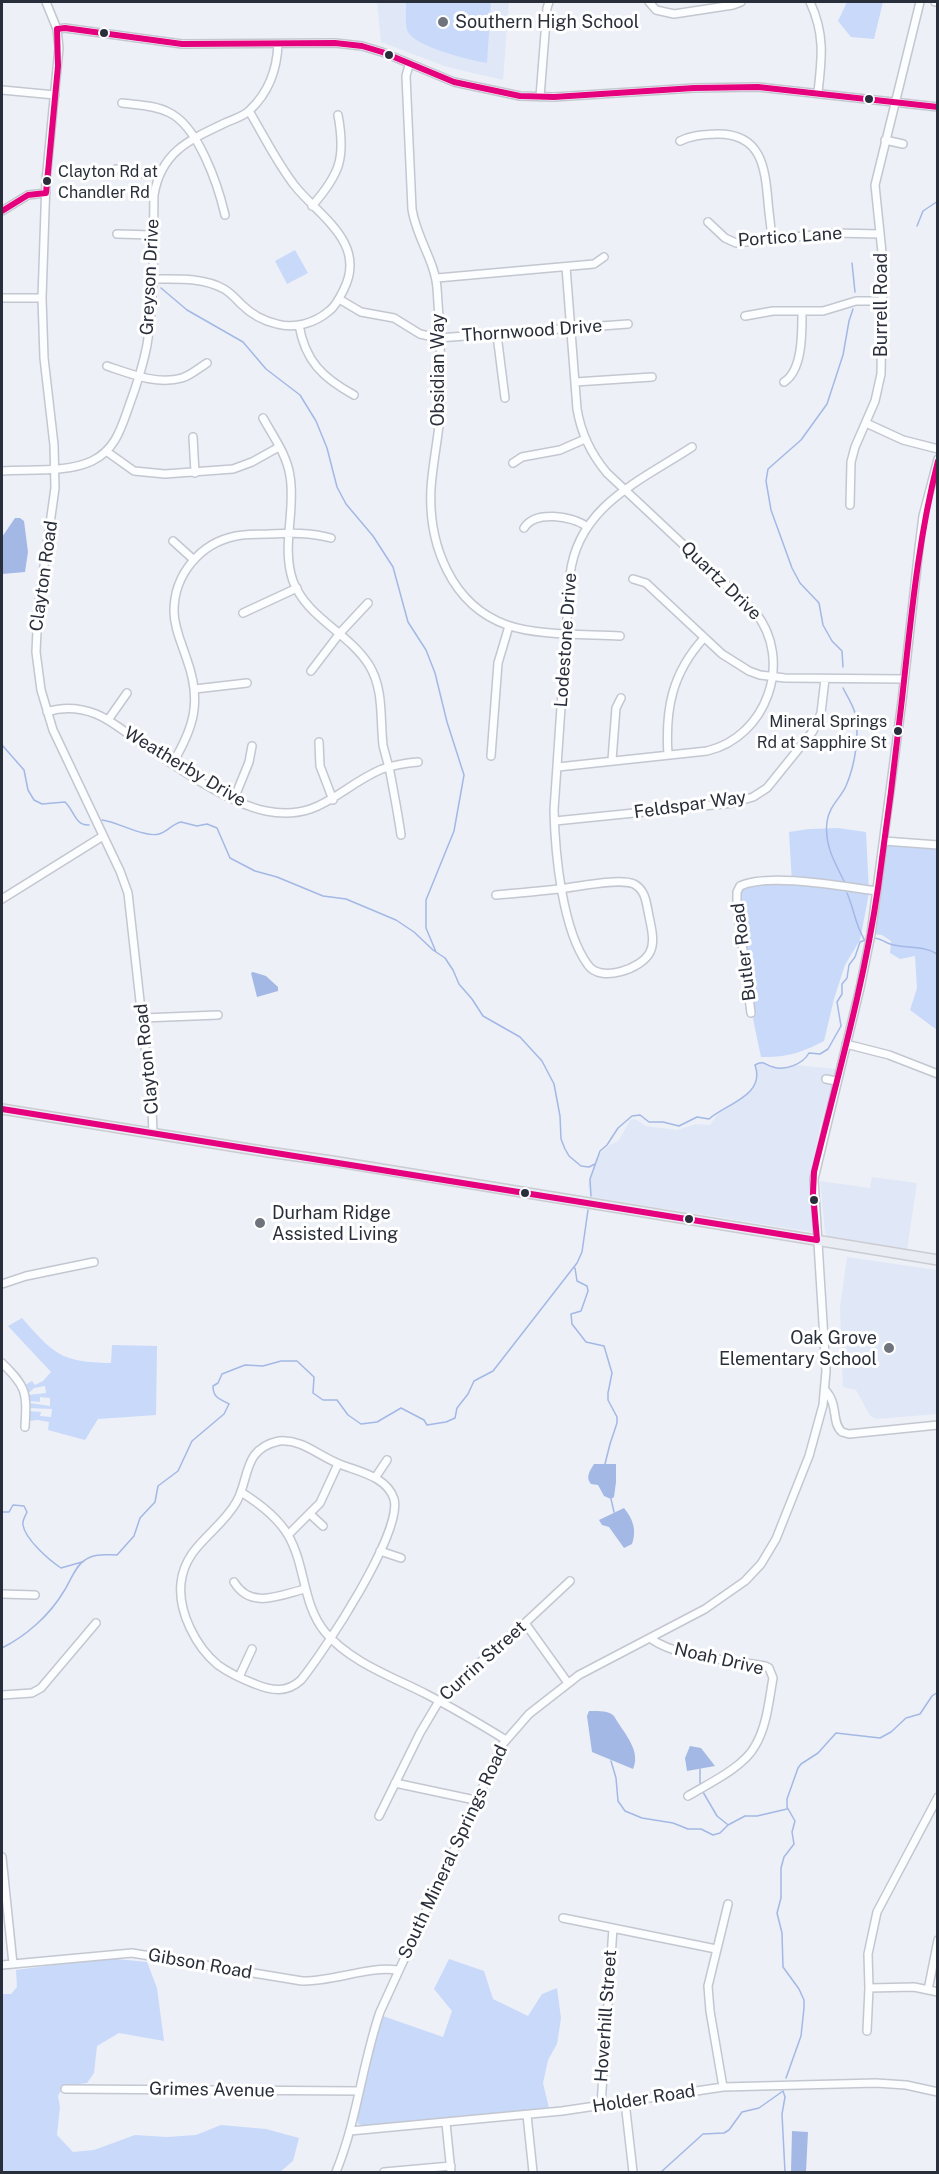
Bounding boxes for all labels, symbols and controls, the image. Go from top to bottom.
place label: Southern High School [455,11,639,33]
marker: Southern High School [436,15,450,29]
unlabelled marker [98,27,110,39]
unlabelled marker [383,49,395,61]
unlabelled marker [863,93,875,105]
place label: Clayton Rd at Chandler Rd [58,162,158,200]
marker: Clayton Rd at Chandler Rd [41,175,53,187]
street label: Greyson Drive [136,218,164,336]
street label: Portico Lane [737,223,843,251]
street label: Burrell Road [870,253,892,357]
street label: Obsidian Way [427,313,449,427]
street label: Thornwood Drive [461,315,603,347]
street label: Clayton Road [26,519,62,633]
street label: Quartz Drive [676,537,766,625]
street label: Lodestone Drive [551,572,581,708]
place label: Mineral Springs Rd at Sapphire St [757,712,887,750]
street label: Weatherby Drive [120,722,250,812]
marker: Mineral Springs Rd at Sapphire St [892,725,904,737]
street label: Feldspar Way [633,786,747,824]
street label: Butler Road [727,902,761,1002]
street label: Clayton Road [130,1002,164,1116]
unlabelled marker [519,1187,531,1199]
unlabelled marker [808,1194,820,1206]
place label: Durham Ridge Assisted Living [272,1202,398,1244]
unlabelled marker [683,1213,695,1225]
marker: Durham Ridge Assisted Living [253,1216,267,1230]
place label: Oak Grove Elementary School [719,1327,877,1370]
marker: Oak Grove Elementary School [882,1341,896,1355]
street label: Currin Street [435,1617,531,1705]
street label: Noah Drive [672,1638,766,1680]
street label: South Mineral Springs Road [394,1742,512,1962]
street label: Gibson Road [146,1944,254,1984]
street label: Hoverhill Street [591,1949,621,2083]
street label: Grimes Avenue [149,2078,275,2102]
street label: Holder Road [591,2080,697,2118]

